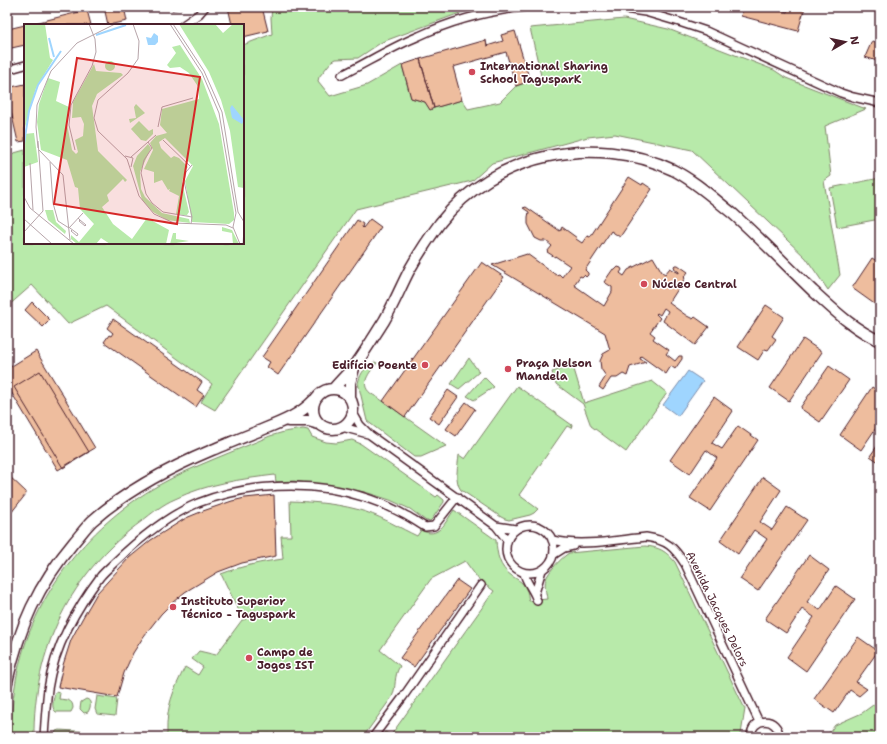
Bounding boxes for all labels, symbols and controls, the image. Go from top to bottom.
north arrow [825,22,865,62]
inset map [24,24,244,244]
text: N [846,35,863,46]
place label: International Sharing School TagusparK [480,59,608,87]
marker: International Sharing School TagusparK [467,67,477,77]
place label: Núcleo Central [652,277,737,292]
marker: Núcleo Central [639,279,649,289]
place label: Praça Nelson Mandela [516,356,593,384]
place label: Edifício Poente [332,358,417,373]
marker: Edifício Poente [420,360,430,370]
marker: Praça Nelson Mandela [503,364,513,374]
street label: Avenida Jacques Delors [683,549,751,669]
place label: Instituto Superior Técnico - Taguspark [181,594,296,622]
marker: Instituto Superior Técnico - Taguspark [168,602,178,612]
place label: Campo de Jogos IST [257,645,314,673]
marker: Campo de Jogos IST [244,653,254,663]

